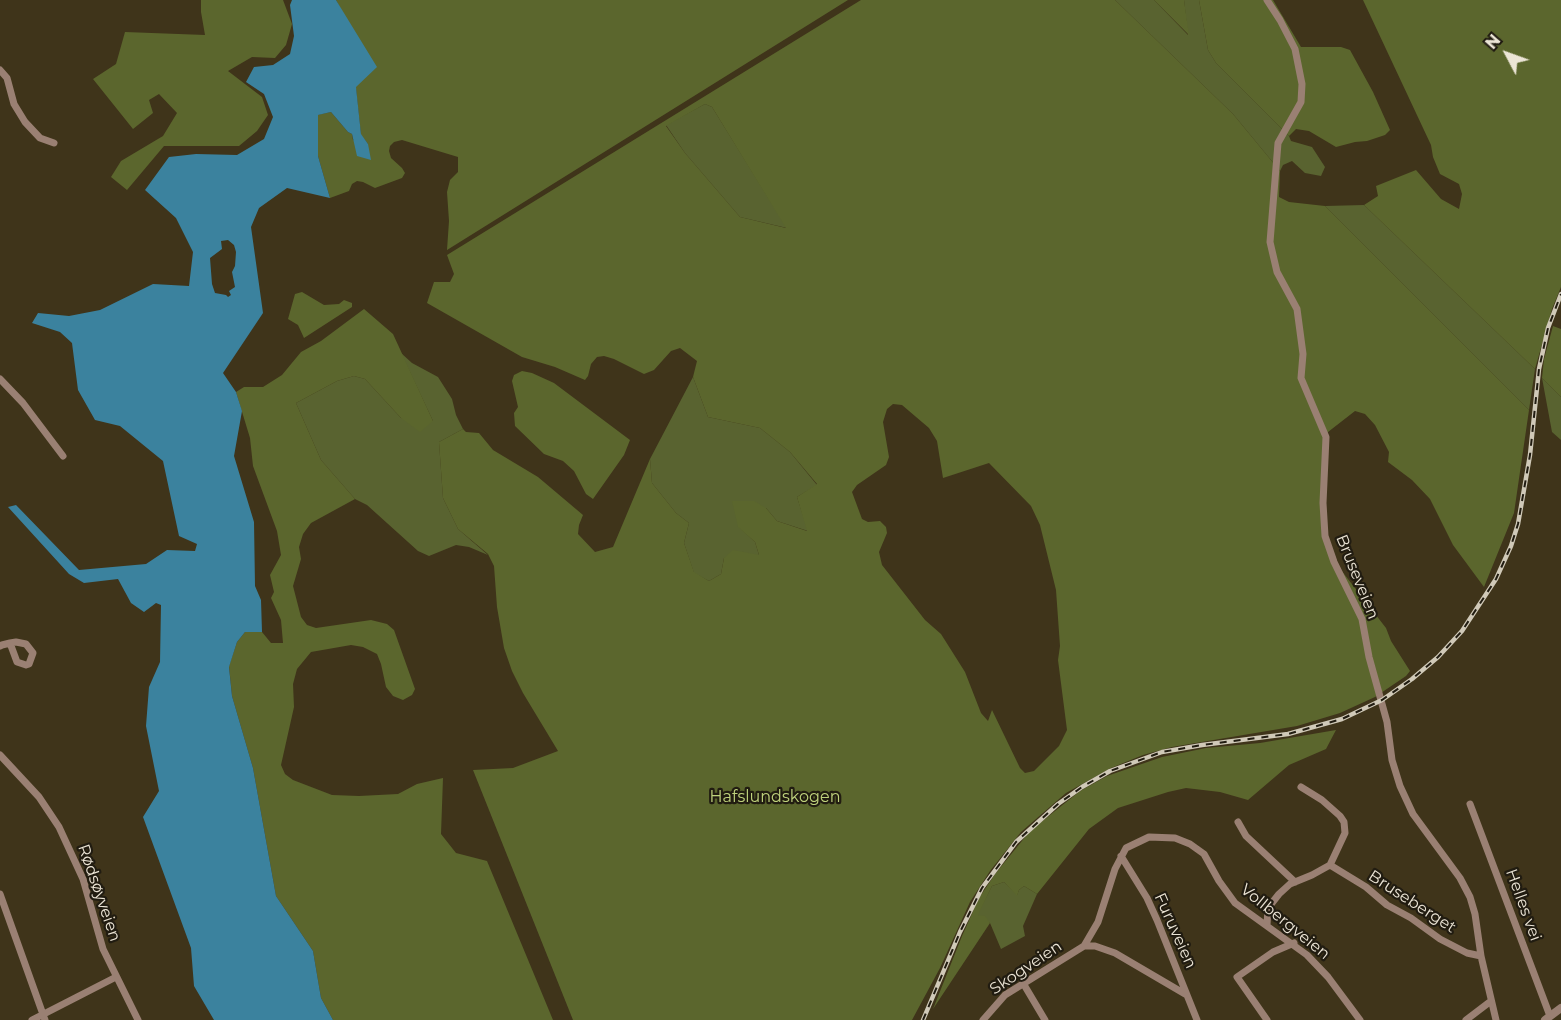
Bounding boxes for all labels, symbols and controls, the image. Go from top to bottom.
north arrow [1477,24,1537,84]
text: N [1482,31,1504,53]
street label: Bruseveien [1331,532,1383,622]
park label: Hafslundskogen [710,787,840,807]
street label: Rødsøyveien [73,842,125,944]
street label: Helles vei [1501,866,1545,944]
street label: Bruseberget [1365,867,1459,937]
street label: Vollbergveien [1236,880,1334,964]
street label: Furuveien [1150,890,1200,972]
street label: Skogveien [986,937,1066,999]

